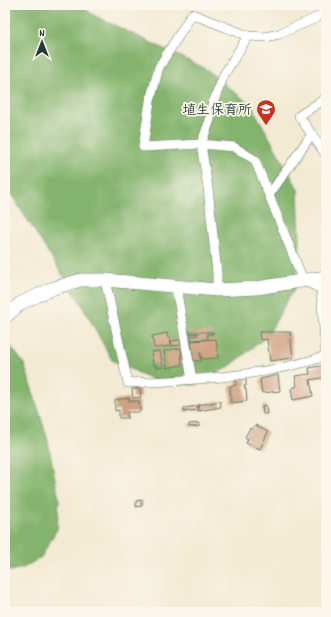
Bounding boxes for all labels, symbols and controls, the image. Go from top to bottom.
north arrow [22,22,62,62]
text: N [39,26,45,42]
school or university icon: 埴生保育所 [255,98,277,126]
place label: 埴生保育所 [182,101,252,121]

